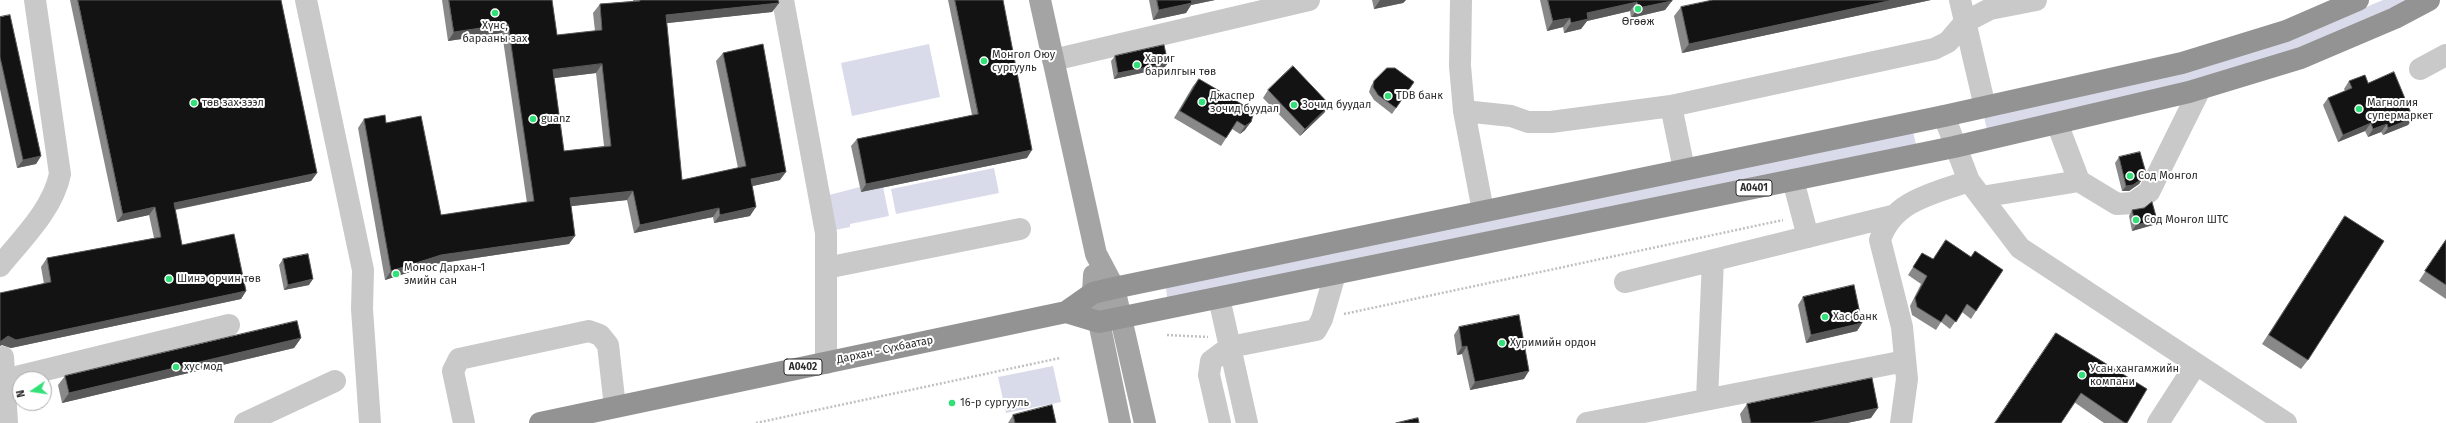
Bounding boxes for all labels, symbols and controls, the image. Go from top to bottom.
marker: Өгөөж [1633,4,1643,14]
marker: Хүнс, барааны зах [490,8,500,18]
place label: Өгөөж [1622,15,1654,29]
place label: Хүнс, барааны зах [463,19,527,45]
place label: Монгол Оюу сургууль [992,48,1055,74]
place label: Хариг барилгын төв [1145,52,1216,78]
marker: Монгол Оюу сургууль [979,56,989,66]
marker: Хариг барилгын төв [1132,60,1142,70]
place label: Джаспер зочид буудал [1210,89,1279,115]
place label: TDB банк [1396,89,1443,103]
marker: TDB банк [1383,91,1393,101]
place label: төв зах зээл [202,96,264,110]
place label: Магнолия супермаркет [2367,96,2433,122]
marker: Джаспер зочид буудал [1197,97,1207,107]
marker: төв зах зээл [189,98,199,108]
place label: Зочид буудал [1302,98,1371,112]
marker: Зочид буудал [1289,100,1299,110]
marker: Магнолия супермаркет [2354,104,2364,114]
place label: guanz [541,112,570,126]
marker: guanz [528,114,538,124]
place label: Сод Монгол [2138,169,2198,183]
marker: Сод Монгол [2125,171,2135,181]
road number: A0401 [1736,180,1772,196]
place label: Сод Монгол ШТС [2144,213,2228,227]
marker: Сод Монгол ШТС [2131,215,2141,225]
place label: Монос Дархан-1 эмийн сан [404,261,485,287]
marker: Монос Дархан-1 эмийн сан [391,269,401,279]
place label: Шинэ орчин төв [177,272,261,286]
marker: Шинэ орчин төв [164,274,174,284]
place label: Хас банк [1833,310,1877,324]
marker: Хас банк [1820,312,1830,322]
street label: Дархан - Сүхбаатар [836,333,934,367]
place label: Хуримийн ордон [1510,336,1596,350]
marker: Хуримийн ордон [1497,338,1507,348]
road number: A0402 [784,359,822,375]
place label: хус мод [184,360,223,374]
marker: хус мод [171,362,181,372]
place label: Усан хангамжийн компани [2090,362,2179,388]
marker: Усан хангамжийн компани [2077,370,2087,380]
north arrow [12,371,52,411]
text: N [14,389,28,399]
place label: 16-р сургууль [960,396,1029,410]
marker: 16-р сургууль [947,398,957,408]

